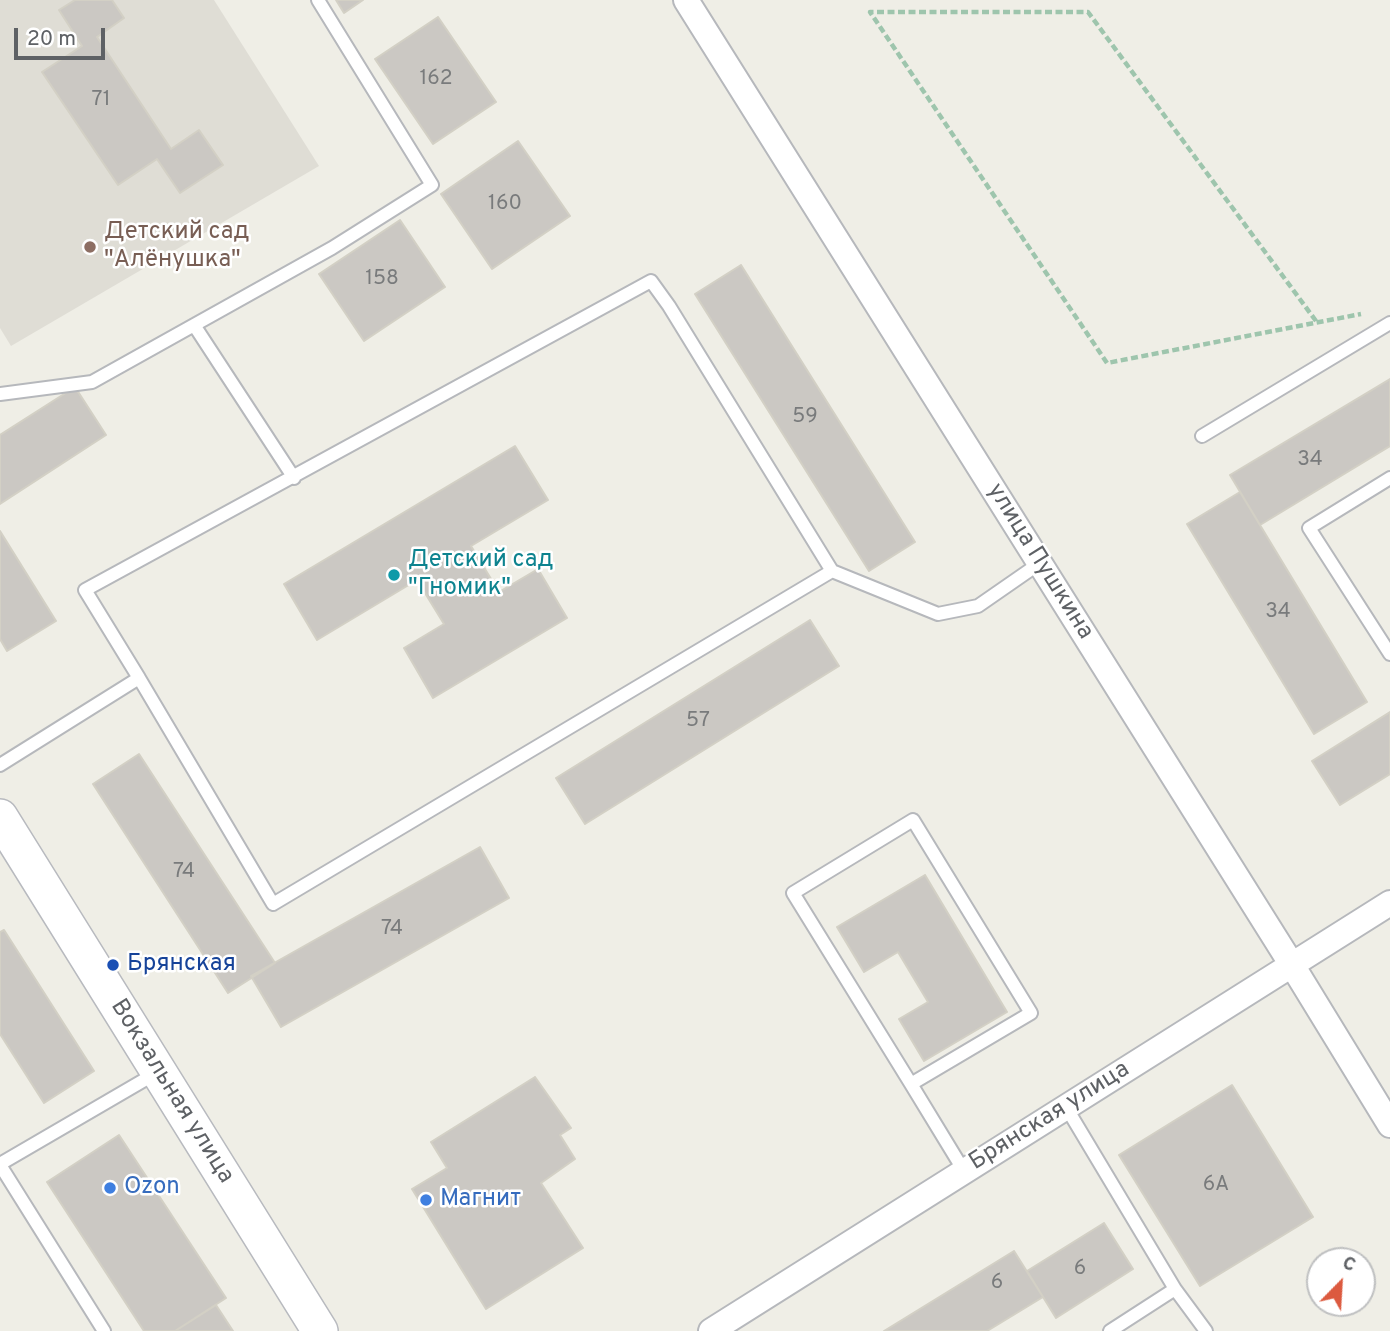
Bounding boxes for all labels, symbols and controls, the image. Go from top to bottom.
scale bar [18,14,108,58]
text: 20 m [27,26,76,53]
house number: 162 [419,67,453,93]
house number: 71 [91,88,111,114]
house number: 160 [488,192,522,218]
place label: Детский сад "Алёнушка" [104,219,249,275]
marker: Детский сад "Алёнушка" [82,239,98,255]
house number: 158 [365,267,399,293]
house number: 59 [792,405,818,431]
house number: 34 [1297,448,1323,474]
street label: улица Пушкина [979,479,1099,645]
place label: Детский сад "Гномик" [408,547,553,603]
marker: Детский сад "Гномик" [386,567,402,583]
house number: 34 [1265,600,1291,626]
house number: 57 [686,709,710,735]
house number: 74 [173,860,195,886]
house number: 74 [381,917,403,943]
place label: Брянская [127,951,236,979]
marker: Брянская [105,957,121,973]
street label: Вокзальная улица [103,995,239,1189]
street label: Брянская улица [965,1056,1135,1178]
house number: 6А [1203,1173,1229,1199]
place label: Ozon [124,1174,180,1202]
marker: Ozon [102,1180,118,1196]
place label: Магнит [440,1186,521,1214]
marker: Магнит [418,1192,434,1208]
north arrow [1306,1247,1376,1317]
text: С [1338,1251,1359,1278]
house number: 6 [1074,1257,1086,1283]
house number: 6 [991,1271,1003,1297]

